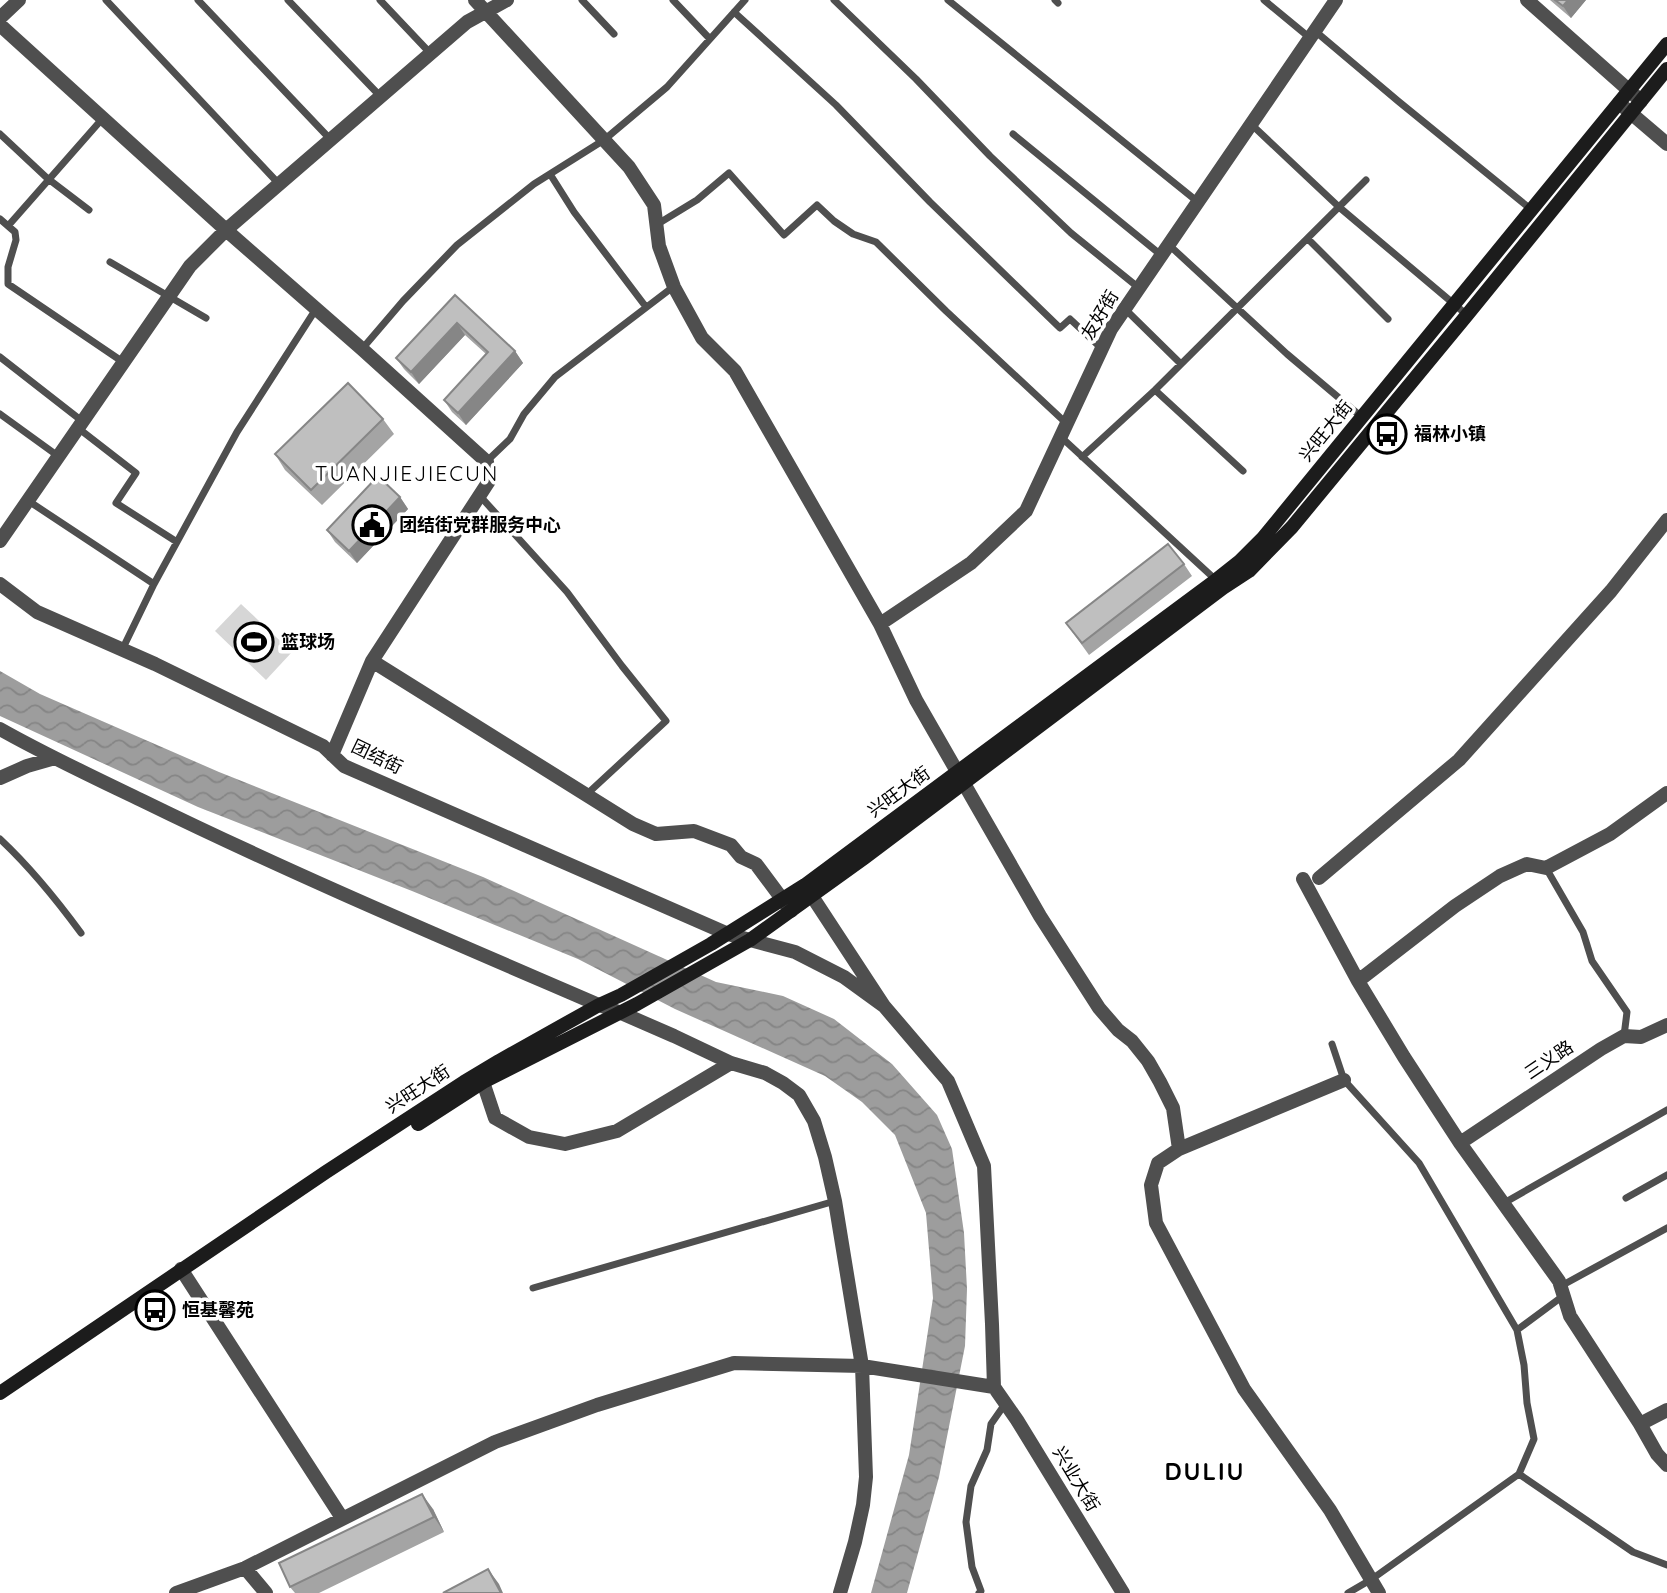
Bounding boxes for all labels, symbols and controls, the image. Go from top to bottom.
street label: 友好街 [1076,286,1123,344]
street label: 兴旺大街 [1294,395,1357,466]
bus stop icon: 福林小镇 [1366,413,1408,455]
place label: 福林小镇 [1414,422,1486,445]
district label: TUANJIEJIECUN [315,460,499,486]
public building icon: 团结街党群服务中心 [351,504,393,546]
place label: 团结街党群服务中心 [399,513,561,536]
sports icon: 篮球场 [233,621,275,663]
place label: 篮球场 [281,630,335,653]
street label: 团结街 [348,734,407,779]
street label: 兴旺大街 [863,761,935,822]
street label: 三义路 [1520,1035,1578,1084]
street label: 兴旺大街 [381,1059,454,1118]
bus stop icon: 恒基馨苑 [134,1289,176,1331]
place label: 恒基馨苑 [182,1298,254,1321]
street label: 兴业大街 [1048,1442,1105,1516]
district label: DULIU [1164,1456,1246,1486]

